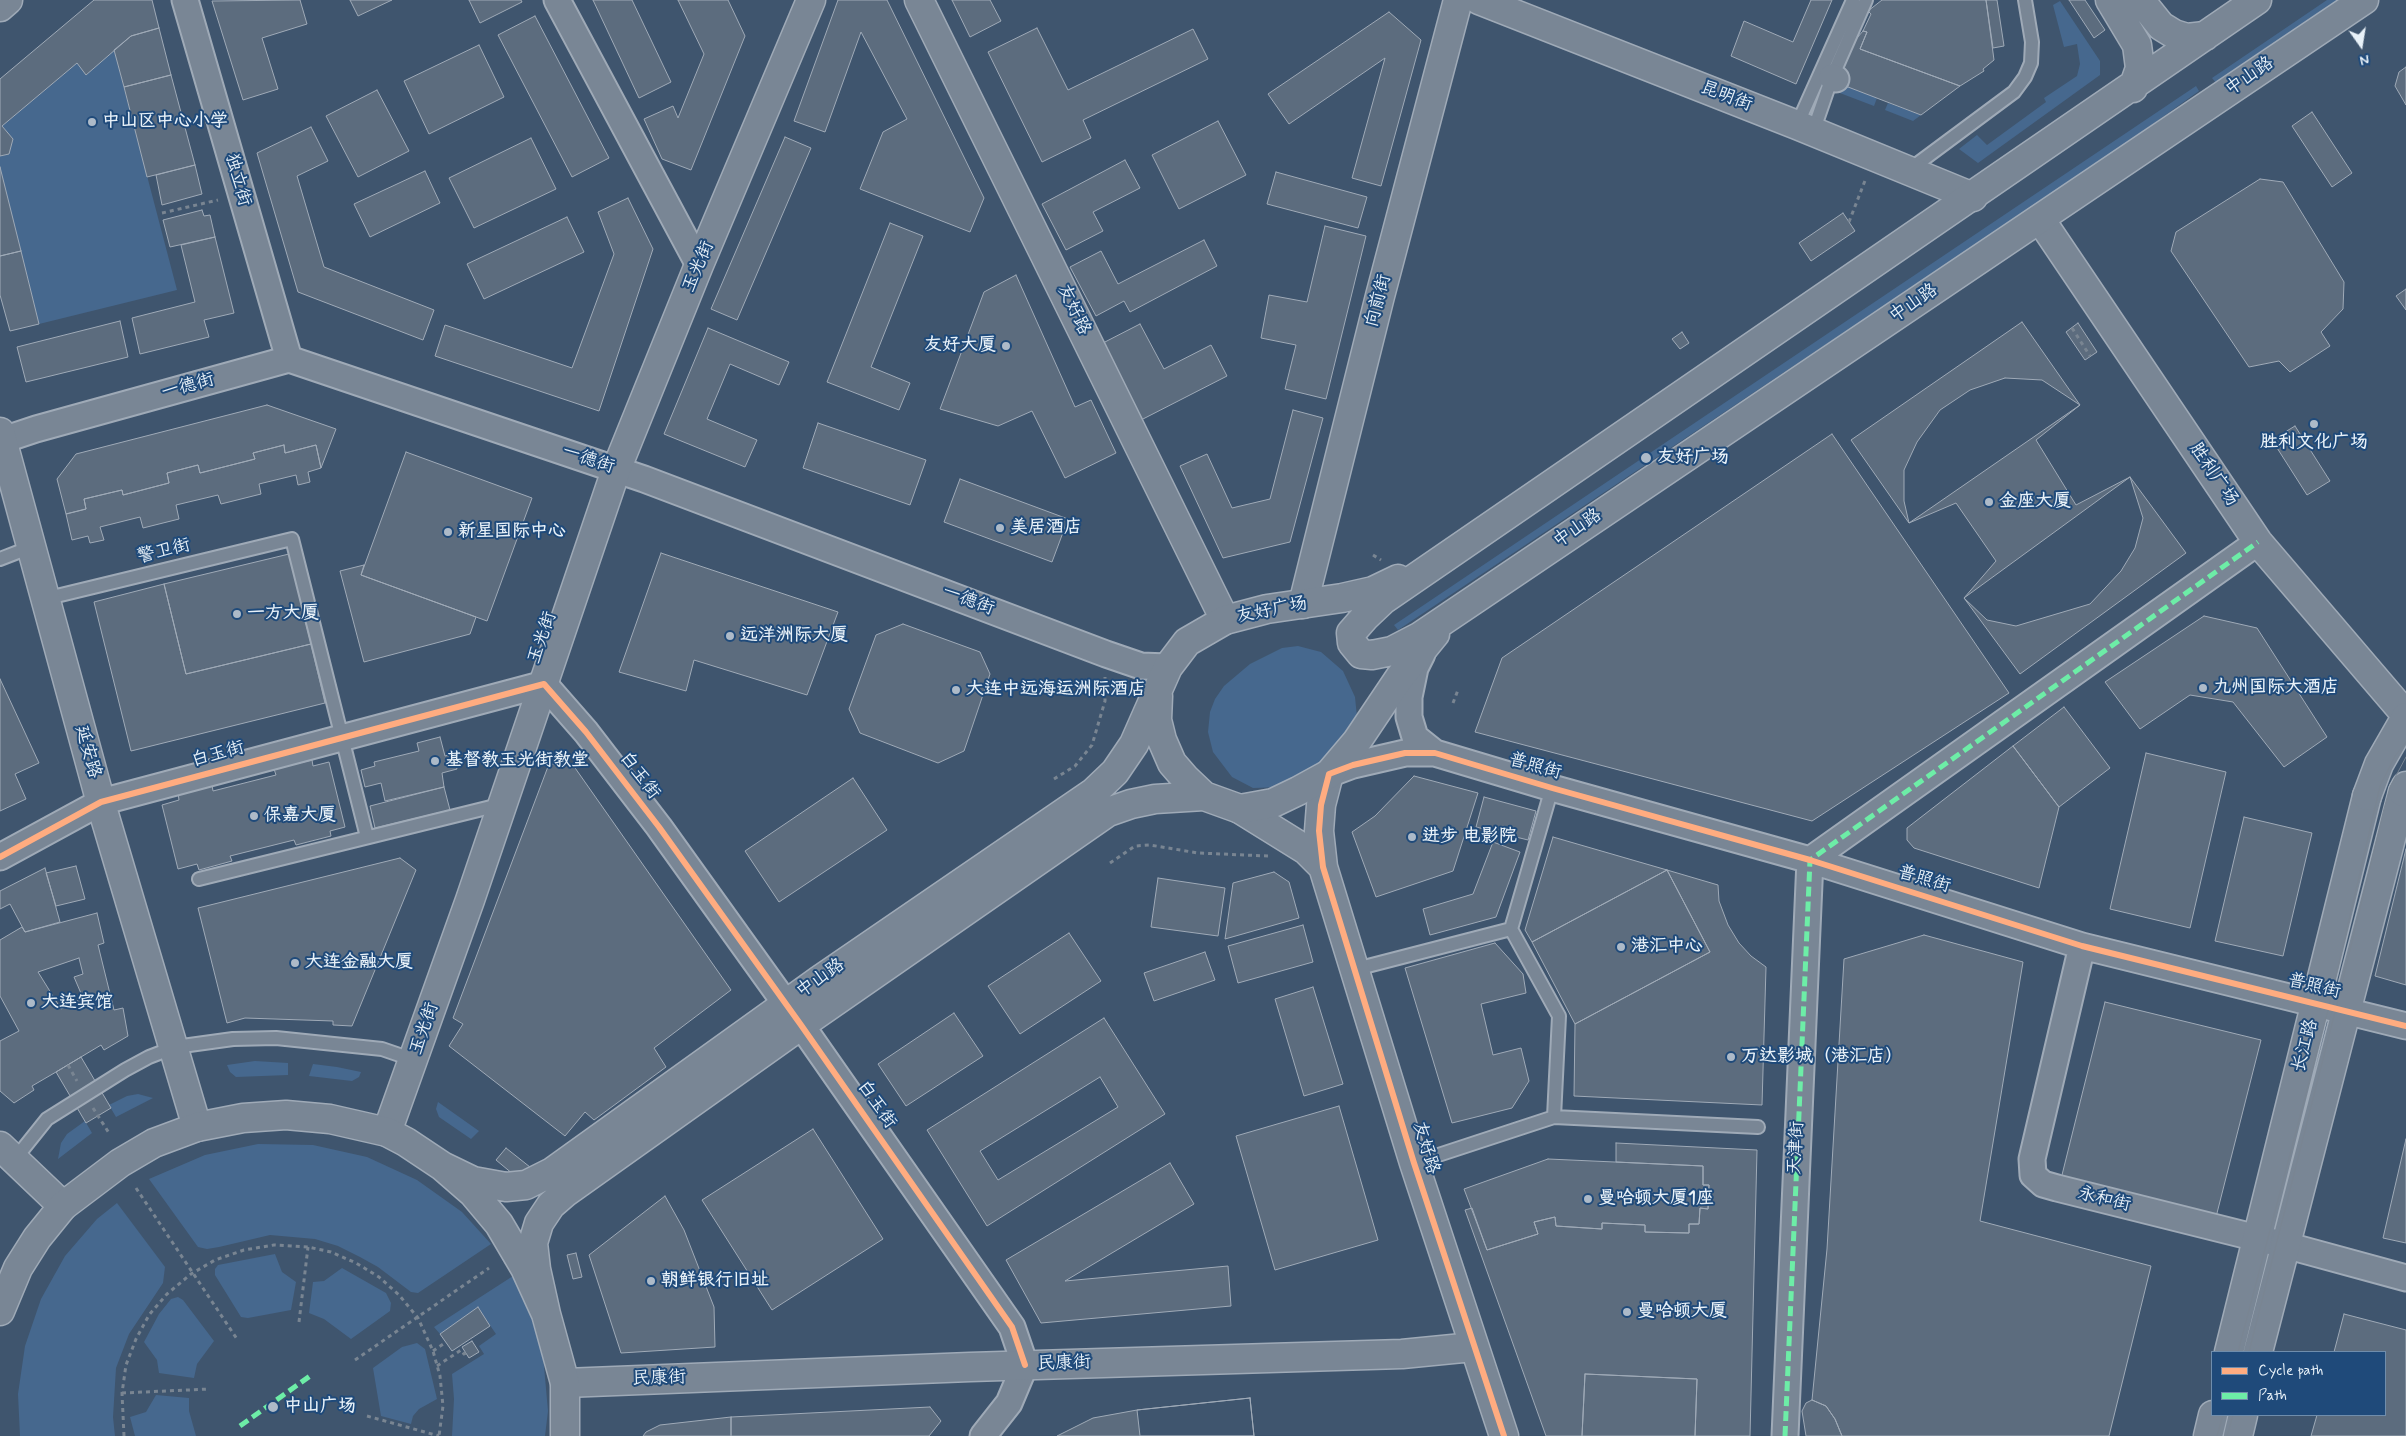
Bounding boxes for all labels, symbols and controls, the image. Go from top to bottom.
north arrow [2336,20,2386,70]
text: N [2358,50,2371,69]
street label: 中山路 [2222,53,2278,101]
street label: 昆明街 [1697,77,1755,117]
place label: 中山区中心小学 [102,111,228,133]
marker: 中山区中心小学 [86,116,98,128]
street label: 独立街 [219,151,255,209]
street label: 玉光街 [679,238,719,296]
street label: 向前街 [1362,272,1396,330]
street label: 中山路 [1886,280,1942,328]
street label: 友好路 [1051,281,1095,339]
place label: 友好大厦 [924,335,996,357]
marker: 友好大厦 [1000,340,1012,352]
street label: 一德街 [159,370,217,404]
marker: 胜利文化广场 [2308,418,2320,430]
place label: 胜利文化广场 [2260,432,2368,454]
street label: 胜利广场 [2184,439,2242,511]
street label: 一德街 [559,441,617,479]
place label: 友好广场 [1657,447,1729,469]
marker: 友好广场 [1639,451,1653,465]
place label: 金座大厦 [1999,491,2071,513]
marker: 金座大厦 [1983,496,1995,508]
street label: 中山路 [1550,505,1606,553]
place label: 美居酒店 [1010,517,1082,539]
place label: 新星国际中心 [458,521,566,543]
marker: 美居酒店 [994,522,1006,534]
marker: 新星国际中心 [442,526,454,538]
street label: 警卫街 [135,535,193,569]
street label: 一德街 [939,581,997,621]
street label: 友好广场 [1235,594,1309,628]
place label: 一方大厦 [247,603,319,625]
marker: 一方大厦 [231,608,243,620]
street label: 玉光街 [524,609,562,667]
place label: 远洋洲际大厦 [740,625,848,647]
marker: 远洋洲际大厦 [724,630,736,642]
place label: 九州国际大酒店 [2213,677,2339,699]
place label: 大连中远海运洲际酒店 [966,679,1146,701]
marker: 九州国际大酒店 [2197,682,2209,694]
marker: 大连中远海运洲际酒店 [950,684,962,696]
street label: 延安路 [69,723,105,781]
street label: 白玉街 [189,738,247,772]
street label: 白玉街 [614,748,664,804]
street label: 普照街 [1506,749,1564,785]
place label: 基督教玉光街教堂 [445,750,589,772]
marker: 基督教玉光街教堂 [429,755,441,767]
place label: 保嘉大厦 [264,805,336,827]
marker: 保嘉大厦 [248,810,260,822]
place label: 进步 电影院 [1422,826,1517,848]
marker: 进步 电影院 [1406,831,1418,843]
street label: 普照街 [1895,862,1953,898]
place label: 港汇中心 [1631,936,1703,958]
marker: 港汇中心 [1615,941,1627,953]
place label: 大连金融大厦 [305,952,413,974]
street label: 中山路 [793,955,849,1003]
marker: 大连金融大厦 [289,957,301,969]
street label: 普照街 [2285,970,2343,1004]
place label: 大连宾馆 [41,992,113,1014]
marker: 大连宾馆 [25,997,37,1009]
street label: 玉光街 [406,1000,444,1058]
street label: 长江路 [2289,1017,2323,1075]
place label: 万达影城（港汇店） [1741,1046,1903,1068]
marker: 万达影城（港汇店） [1725,1051,1737,1063]
street label: 白玉街 [852,1077,900,1133]
street label: 友好路 [1407,1119,1443,1177]
street label: 天津街 [1785,1120,1809,1176]
street label: 永和街 [2075,1183,2133,1217]
place label: 曼哈顿大厦1座 [1598,1188,1714,1210]
marker: 曼哈顿大厦1座 [1582,1193,1594,1205]
place label: 朝鲜银行旧址 [661,1270,769,1292]
marker: 朝鲜银行旧址 [645,1275,657,1287]
place label: 曼哈顿大厦 [1637,1301,1727,1323]
marker: 曼哈顿大厦 [1621,1306,1633,1318]
legend [2211,1351,2386,1416]
street label: 民康街 [1037,1352,1091,1376]
text: Cycle path [2258,1361,2323,1381]
street label: 民康街 [632,1367,686,1391]
text: Path [2258,1386,2287,1406]
place label: 中山广场 [284,1396,356,1418]
marker: 中山广场 [266,1400,280,1414]

